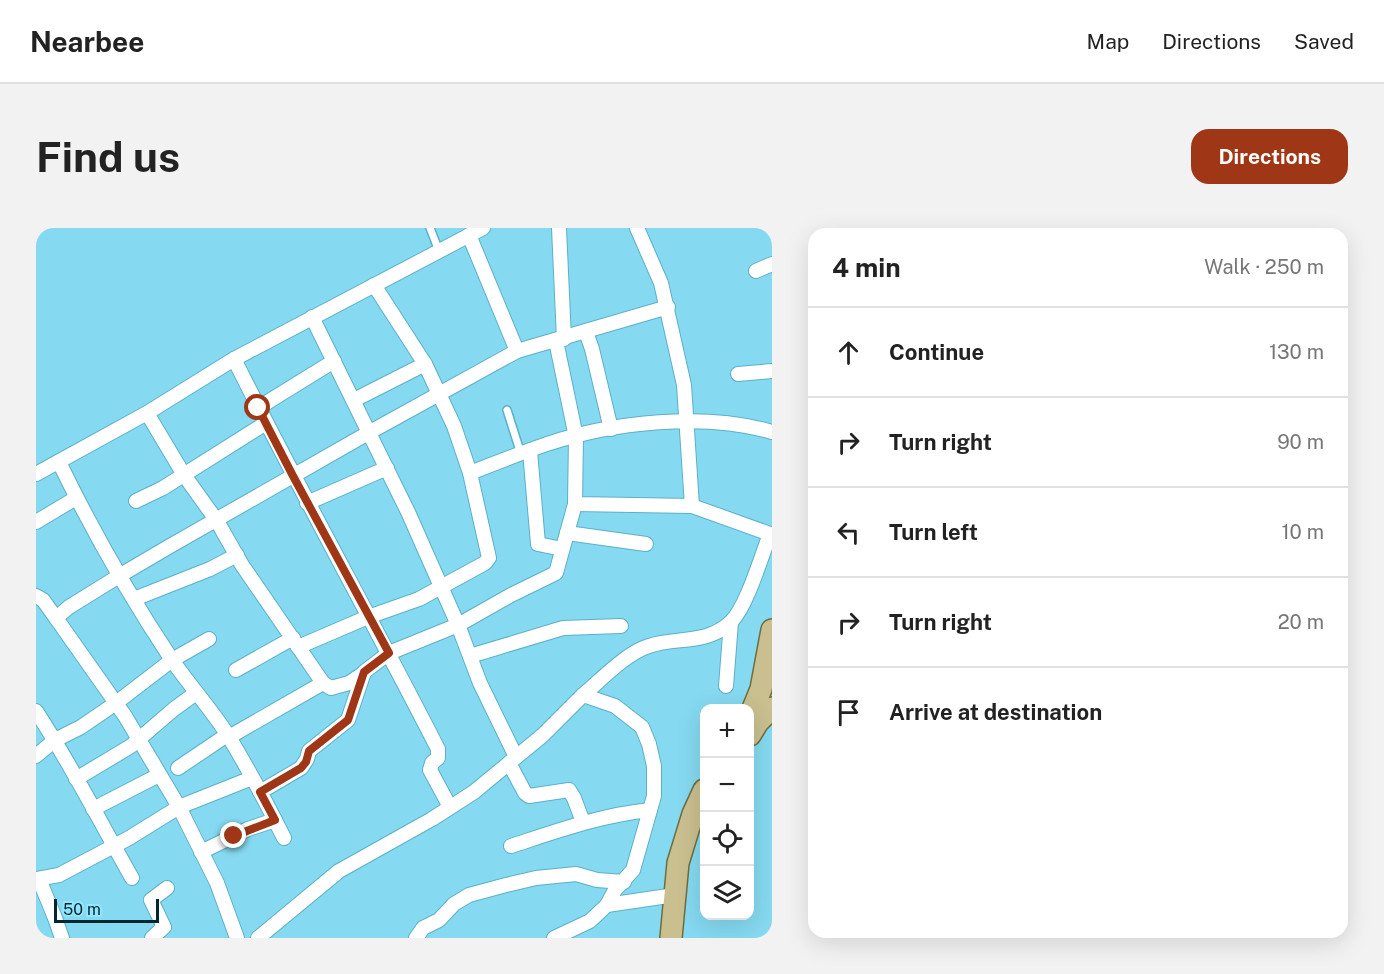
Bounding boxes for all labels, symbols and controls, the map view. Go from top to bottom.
text: Nearbee [30,25,144,58]
text: Map [1087,29,1129,54]
text: Directions [1162,29,1261,54]
text: Saved [1294,29,1354,54]
button: Directions [1191,129,1348,184]
text: Find us [36,132,180,181]
text: 4 min [832,252,901,283]
text: Walk · 250 m [1204,255,1324,279]
icon: ahead [832,336,865,369]
text: Continue [889,339,984,365]
text: 130 m [1269,340,1324,364]
route start [244,394,270,420]
icon: right [832,426,865,459]
text: Turn right [889,429,992,455]
text: 90 m [1277,430,1324,454]
icon: left [832,516,865,549]
text: Turn left [889,519,978,545]
text: 10 m [1281,520,1324,544]
icon: right [832,606,865,639]
text: Turn right [889,609,992,635]
text: 20 m [1278,610,1324,634]
icon: arrive [832,696,865,729]
text: Arrive at destination [889,699,1102,725]
map controls [700,704,754,920]
button: + [700,704,754,758]
button: − [700,758,754,812]
button: locate [700,812,754,866]
route end [220,822,246,848]
button: layers [700,866,754,920]
scale bar [54,896,159,924]
text: 50 m [63,900,101,919]

